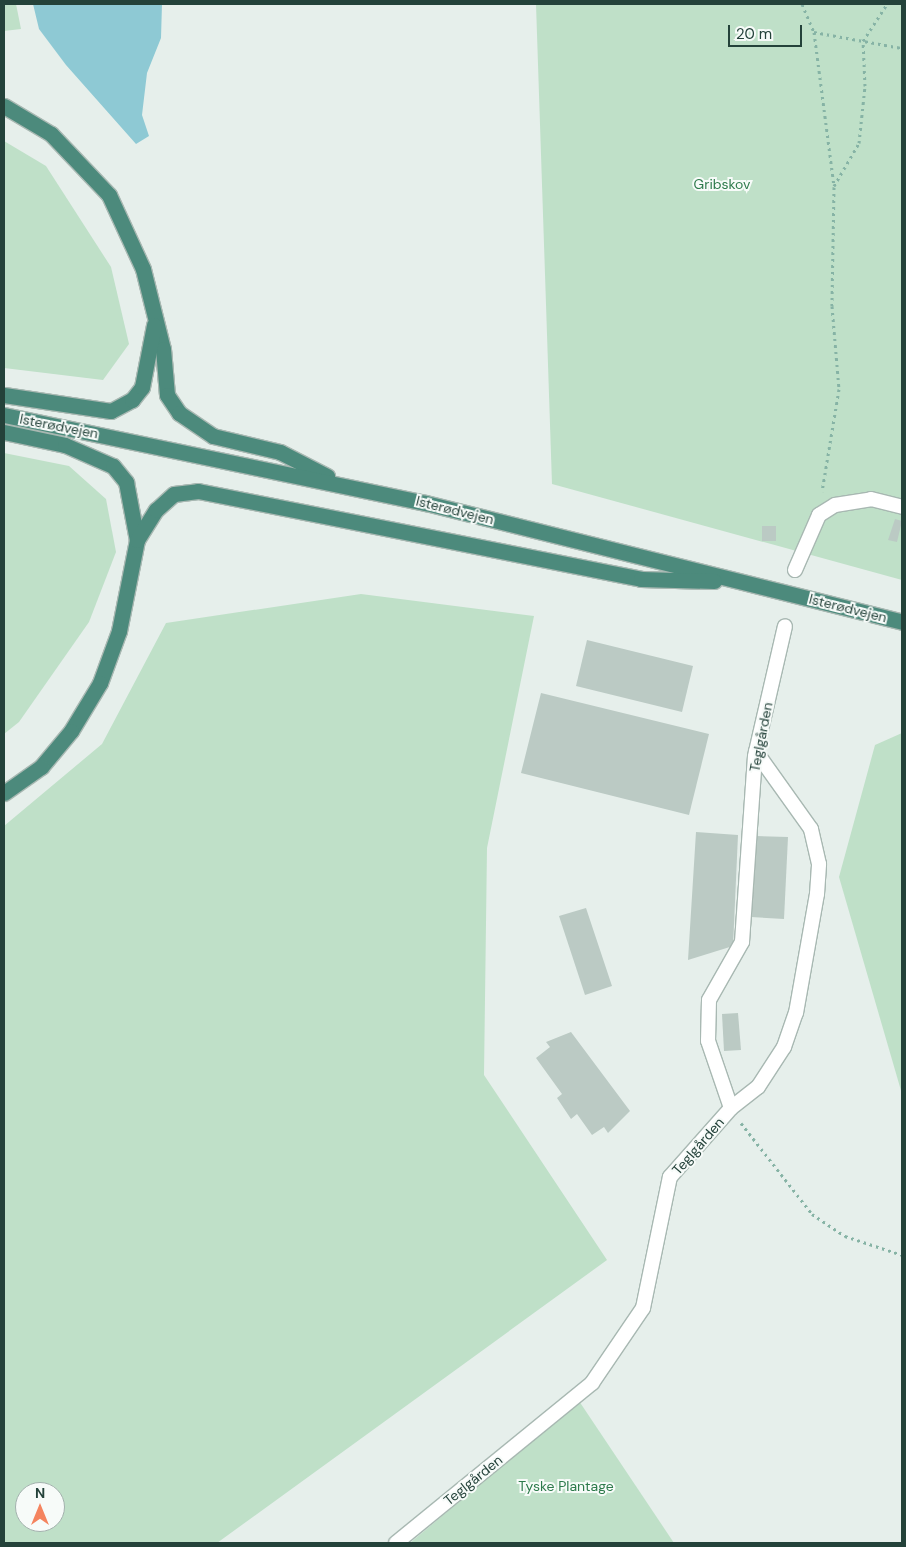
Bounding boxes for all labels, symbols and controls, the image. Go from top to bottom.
scale bar [731,15,805,47]
text: 20 m [736,24,772,44]
park label: Gribskov [694,176,750,192]
street label: Isterødvejen [18,410,100,442]
street label: Isterødvejen [414,492,496,528]
street label: Isterødvejen [807,590,889,626]
street label: Teglgården [746,701,776,773]
street label: Teglgården [669,1114,727,1178]
street label: Teglgården [440,1451,506,1509]
park label: Tyske Plantage [518,1478,614,1494]
north arrow [15,1482,65,1532]
text: N [35,1484,45,1502]

